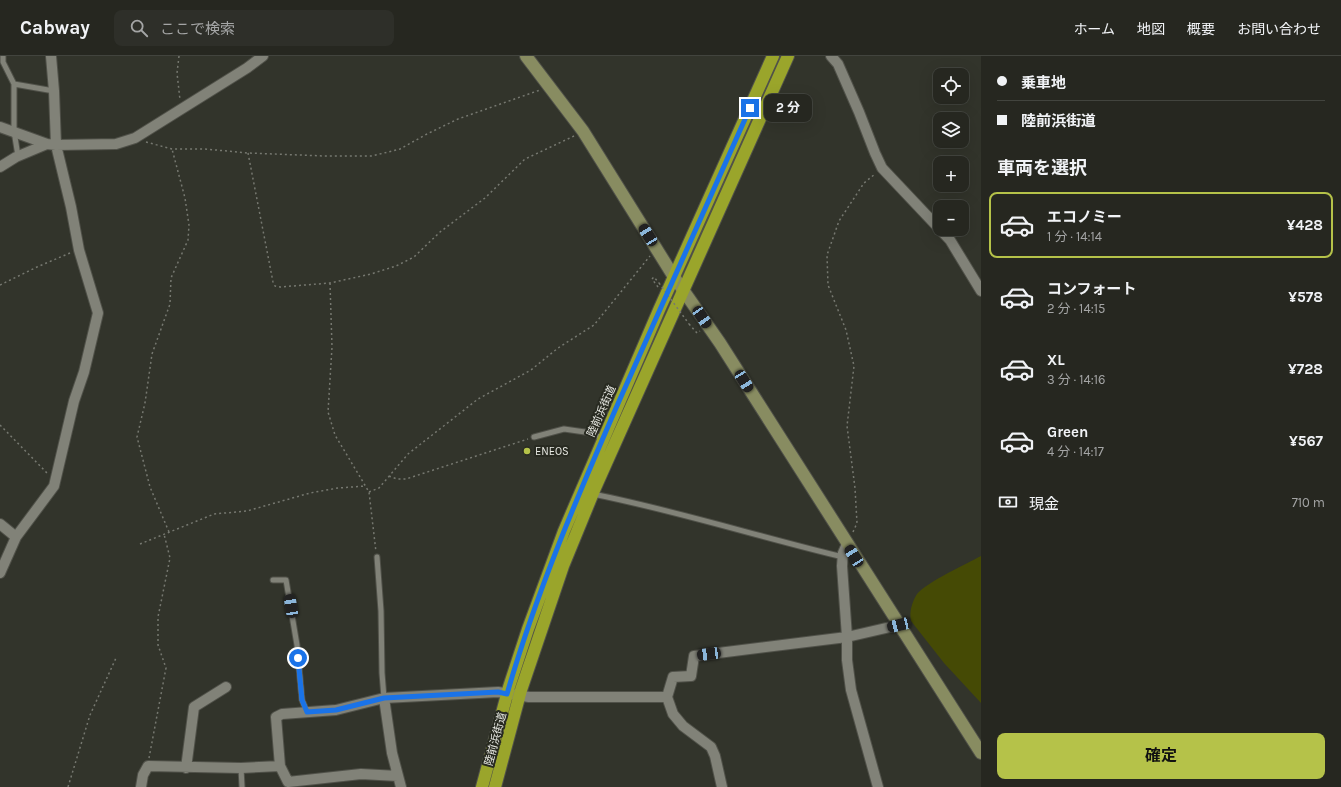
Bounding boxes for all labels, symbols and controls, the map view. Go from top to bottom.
search box [114,10,394,46]
text: Cabway [20,17,90,39]
icon: search [128,17,150,39]
text: ここで検索 [160,20,235,38]
text: ホーム [1073,21,1115,38]
text: 地図 [1137,21,1165,38]
text: 概要 [1187,21,1215,38]
text: お問い合わせ [1237,21,1321,38]
map controls [933,68,969,236]
button: locate [933,68,969,104]
text: 乗車地 [1021,74,1066,92]
callout: 2 分 [764,94,812,122]
route end [741,99,759,117]
text: 2 分 [776,100,800,115]
button: layers [933,112,969,148]
text: 陸前浜街道 [1021,112,1096,130]
button: + [933,156,969,192]
text: 車両を選択 [997,157,1087,179]
button: − [933,200,969,236]
icon: car [999,207,1035,243]
text: エコノミー [1047,208,1122,226]
text: ¥428 [1287,216,1323,234]
car [637,222,659,248]
text: 1 分 · 14:14 [1047,229,1102,244]
icon: car [999,279,1035,315]
text: コンフォート [1047,280,1137,298]
text: ¥578 [1288,288,1323,306]
text: 2 分 · 14:15 [1047,301,1105,316]
car [690,304,714,330]
icon: car [999,351,1035,387]
text: XL [1047,351,1065,369]
text: ¥728 [1288,360,1323,378]
car [733,368,755,394]
text: 3 分 · 14:16 [1047,372,1106,387]
street label: 陸前浜街道 [584,383,619,439]
icon: car [999,423,1035,459]
text: Green [1047,423,1088,441]
text: ¥567 [1289,432,1323,450]
text: 4 分 · 14:17 [1047,444,1104,459]
place label: ENEOS [535,445,569,458]
marker: ENEOS [522,446,532,456]
icon: cash [997,491,1019,513]
text: 現金 [1029,495,1059,513]
text: 710 m [1292,495,1325,510]
car [842,543,866,569]
car [283,593,299,619]
car [886,616,912,634]
car [696,647,722,661]
route start [289,649,307,667]
street label: 陸前浜街道 [482,711,509,767]
button: 確定 [997,733,1325,779]

